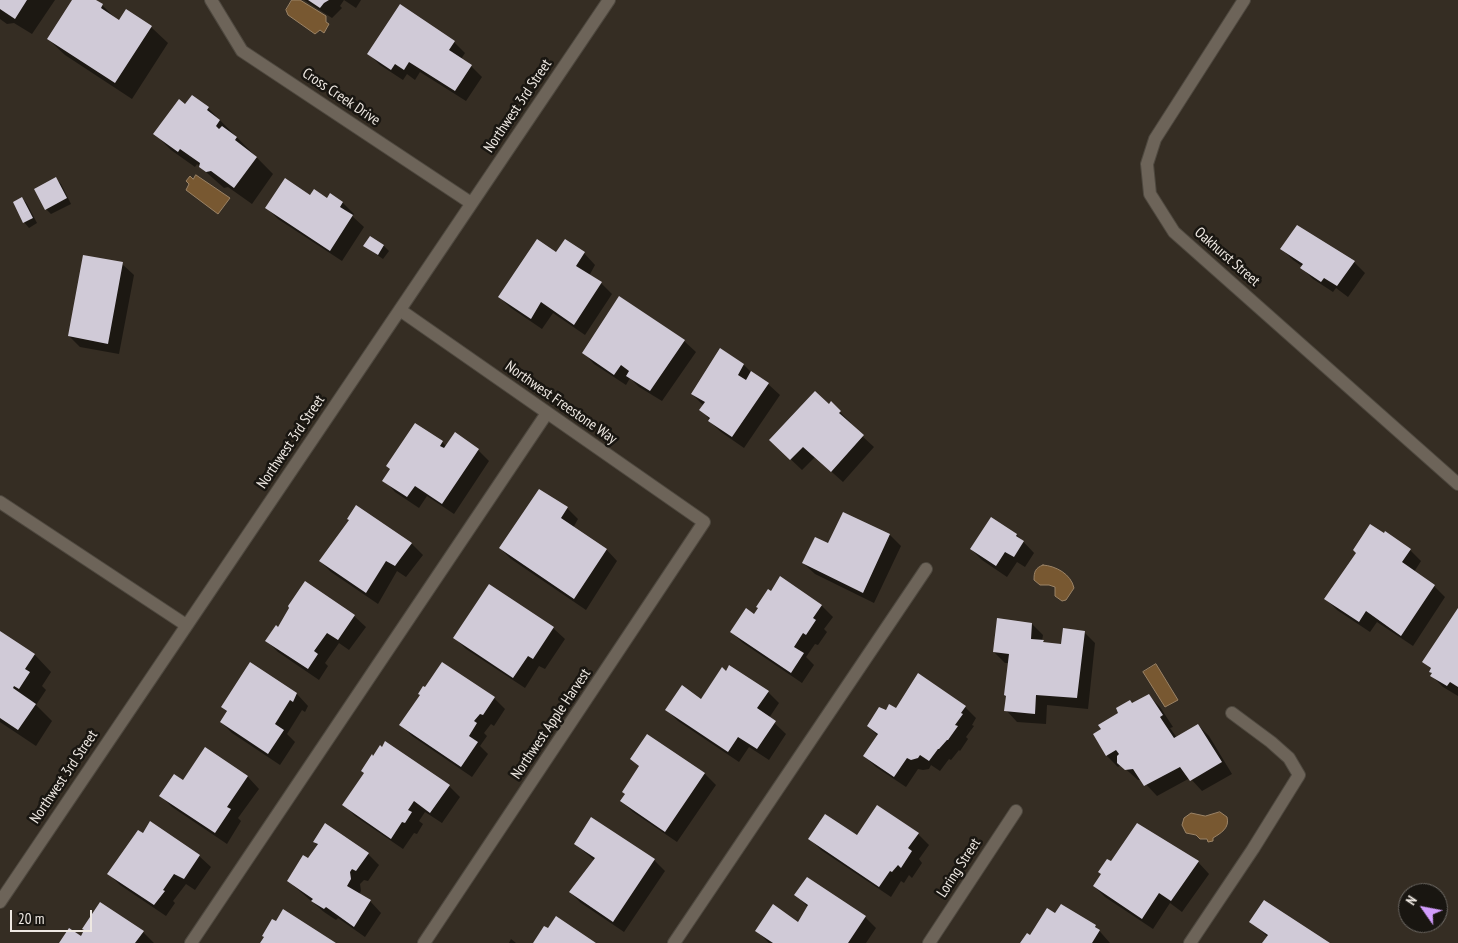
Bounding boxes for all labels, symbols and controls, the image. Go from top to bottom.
street label: Northwest 3rd Street [480,56,556,156]
street label: Cross Creek Drive [299,64,383,130]
street label: Oakhurst Street [1191,224,1263,290]
street label: Northwest Freestone Way [502,358,620,448]
street label: Northwest 3rd Street [253,392,329,492]
street label: Northwest Apple Harvest [507,665,595,783]
street label: Northwest 3rd Street [26,727,102,827]
street label: Loring Street [933,835,985,901]
north arrow [1398,883,1448,933]
text: N [1402,892,1421,908]
scale bar [12,900,95,932]
text: 20 m [18,909,44,928]

